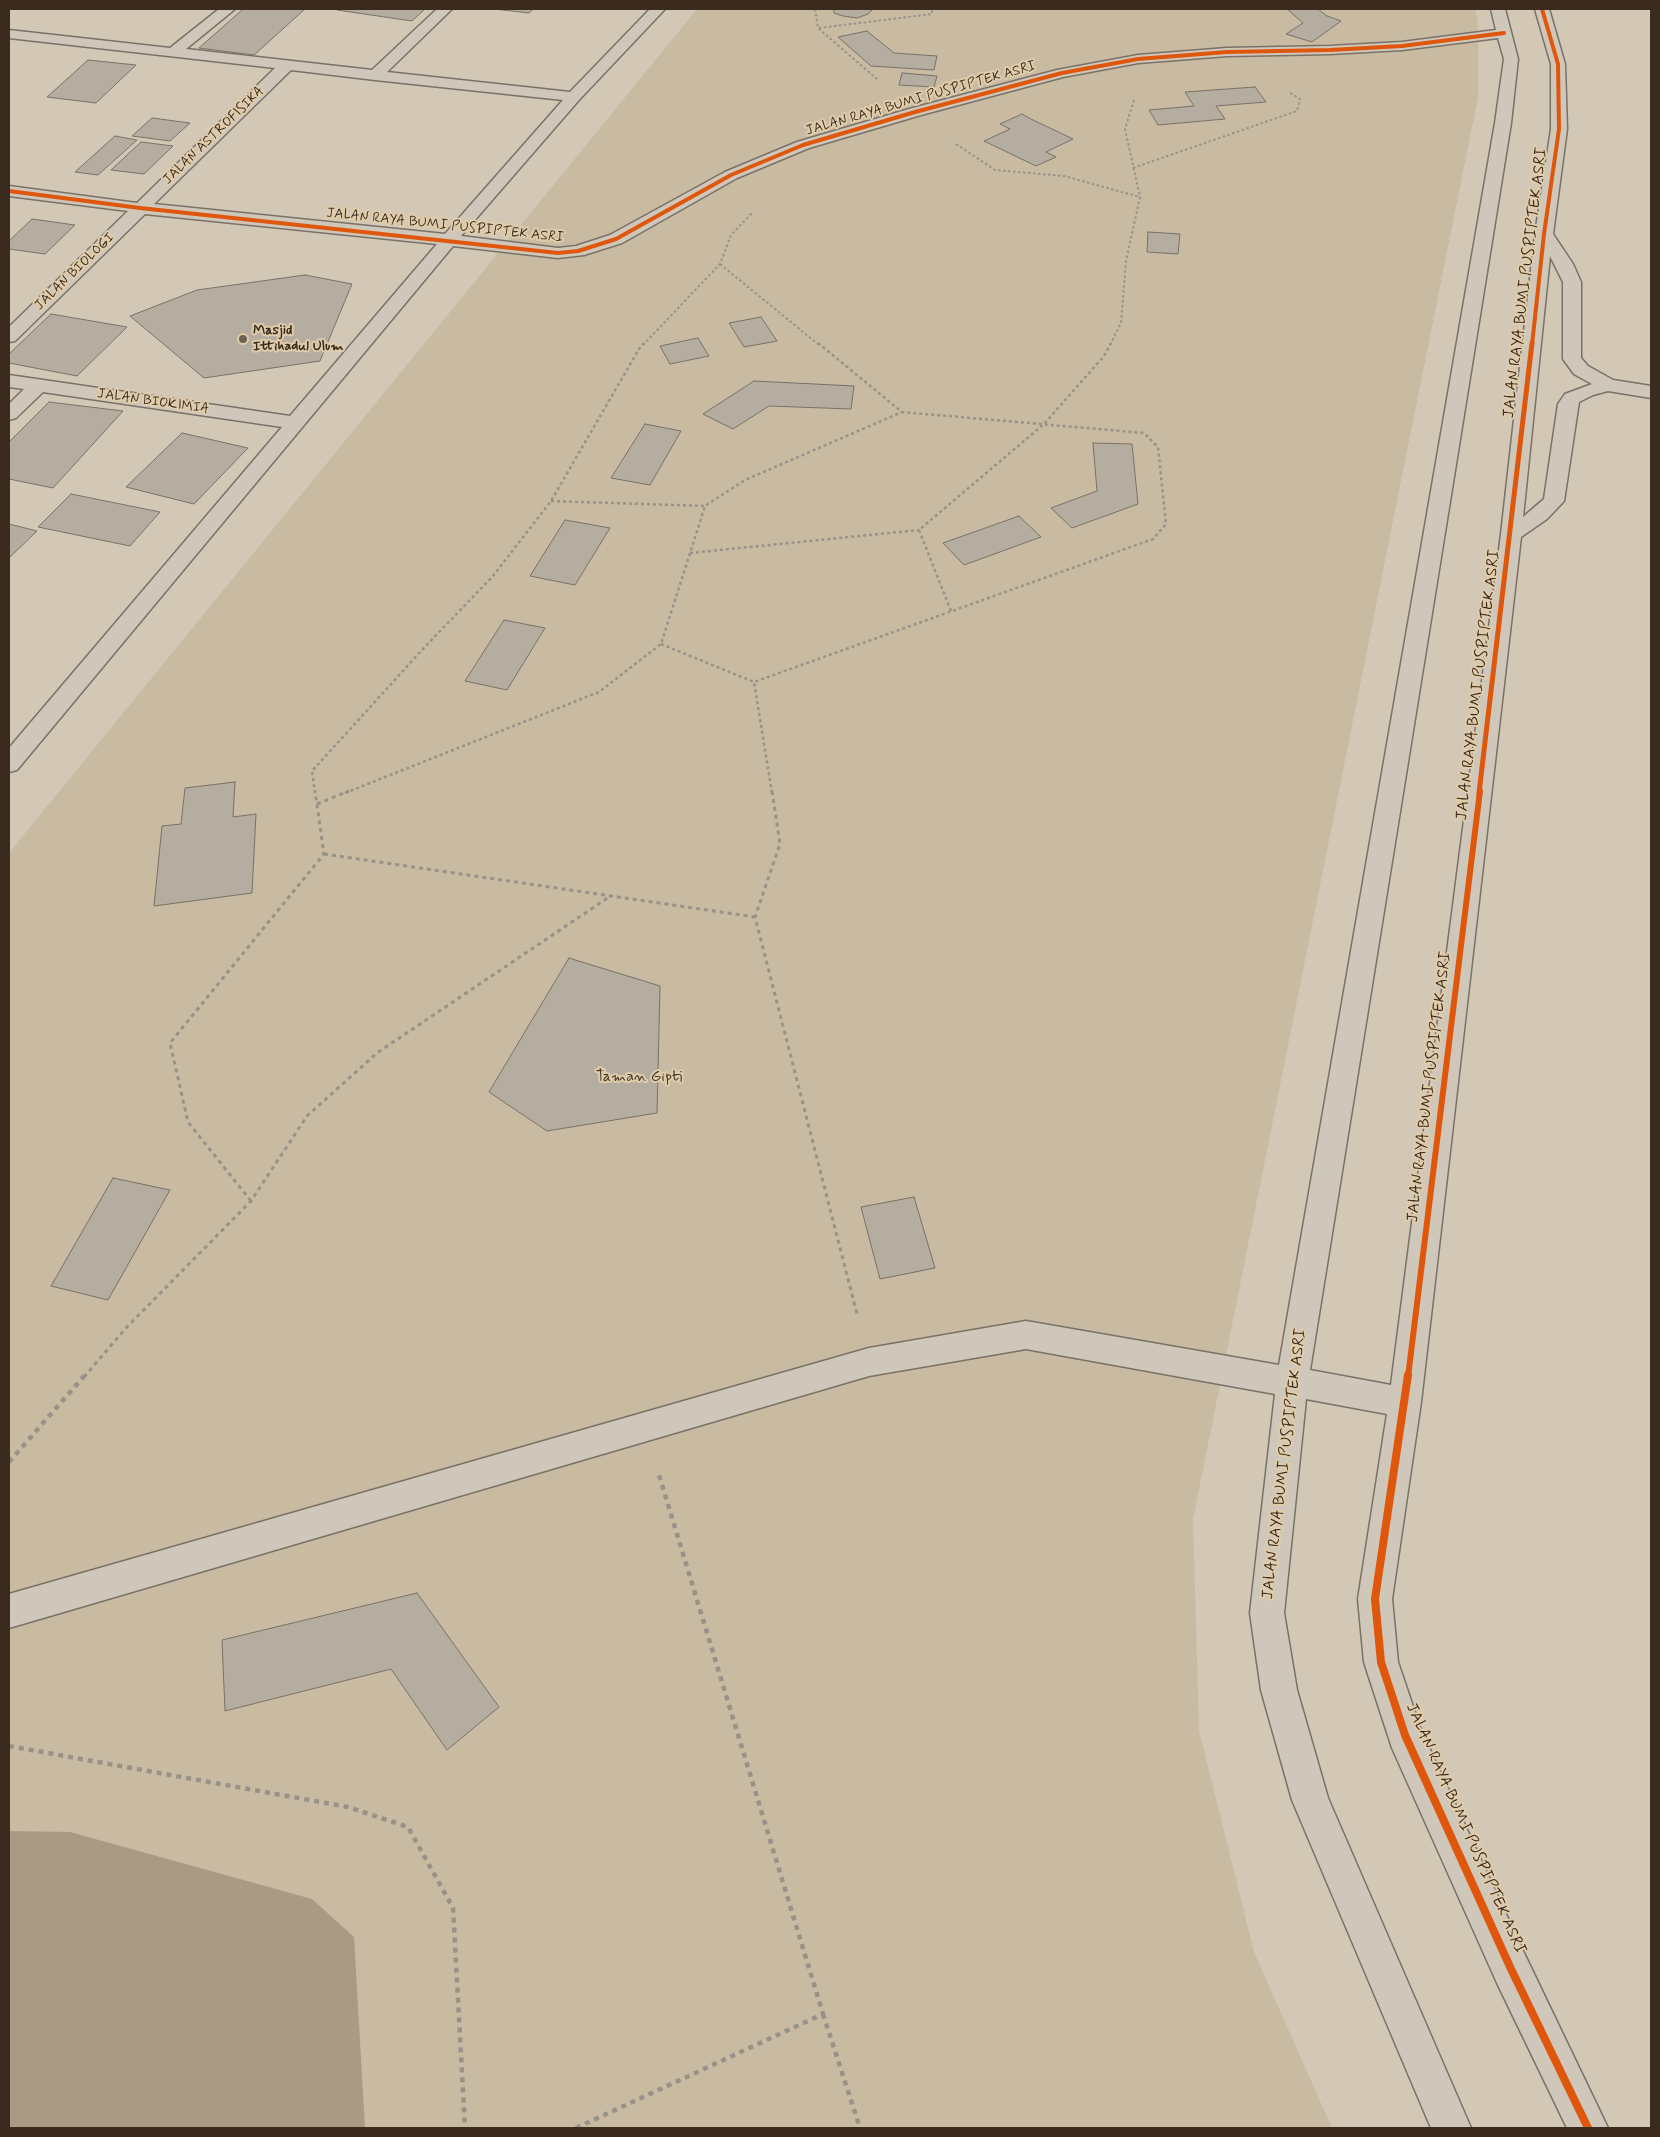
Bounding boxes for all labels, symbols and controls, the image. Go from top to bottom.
street label: JALAN RAYA BUMI PUSPIPTEK ASRI [804,58,1038,140]
street label: JALAN ASTROFISIKA [160,83,268,189]
street label: JALAN RAYA BUMI PUSPIPTEK ASRI [1500,146,1552,420]
street label: JALAN RAYA BUMI PUSPIPTEK ASRI [325,205,565,247]
street label: JALAN BIOLOGI [32,230,118,314]
place label: Masjid Ittihadul Ulum [253,323,344,356]
marker: Masjid Ittihadul Ulum [237,333,249,345]
street label: JALAN BIOKIMIA [96,386,210,418]
street label: JALAN RAYA BUMI PUSPIPTEK ASRI [1453,548,1505,822]
street label: JALAN RAYA BUMI PUSPIPTEK ASRI [1404,950,1456,1224]
park label: Taman Gipti [596,1068,682,1088]
street label: JALAN RAYA BUMI PUSPIPTEK ASRI [1259,1327,1311,1601]
street label: JALAN RAYA BUMI PUSPIPTEK ASRI [1401,1700,1529,1958]

